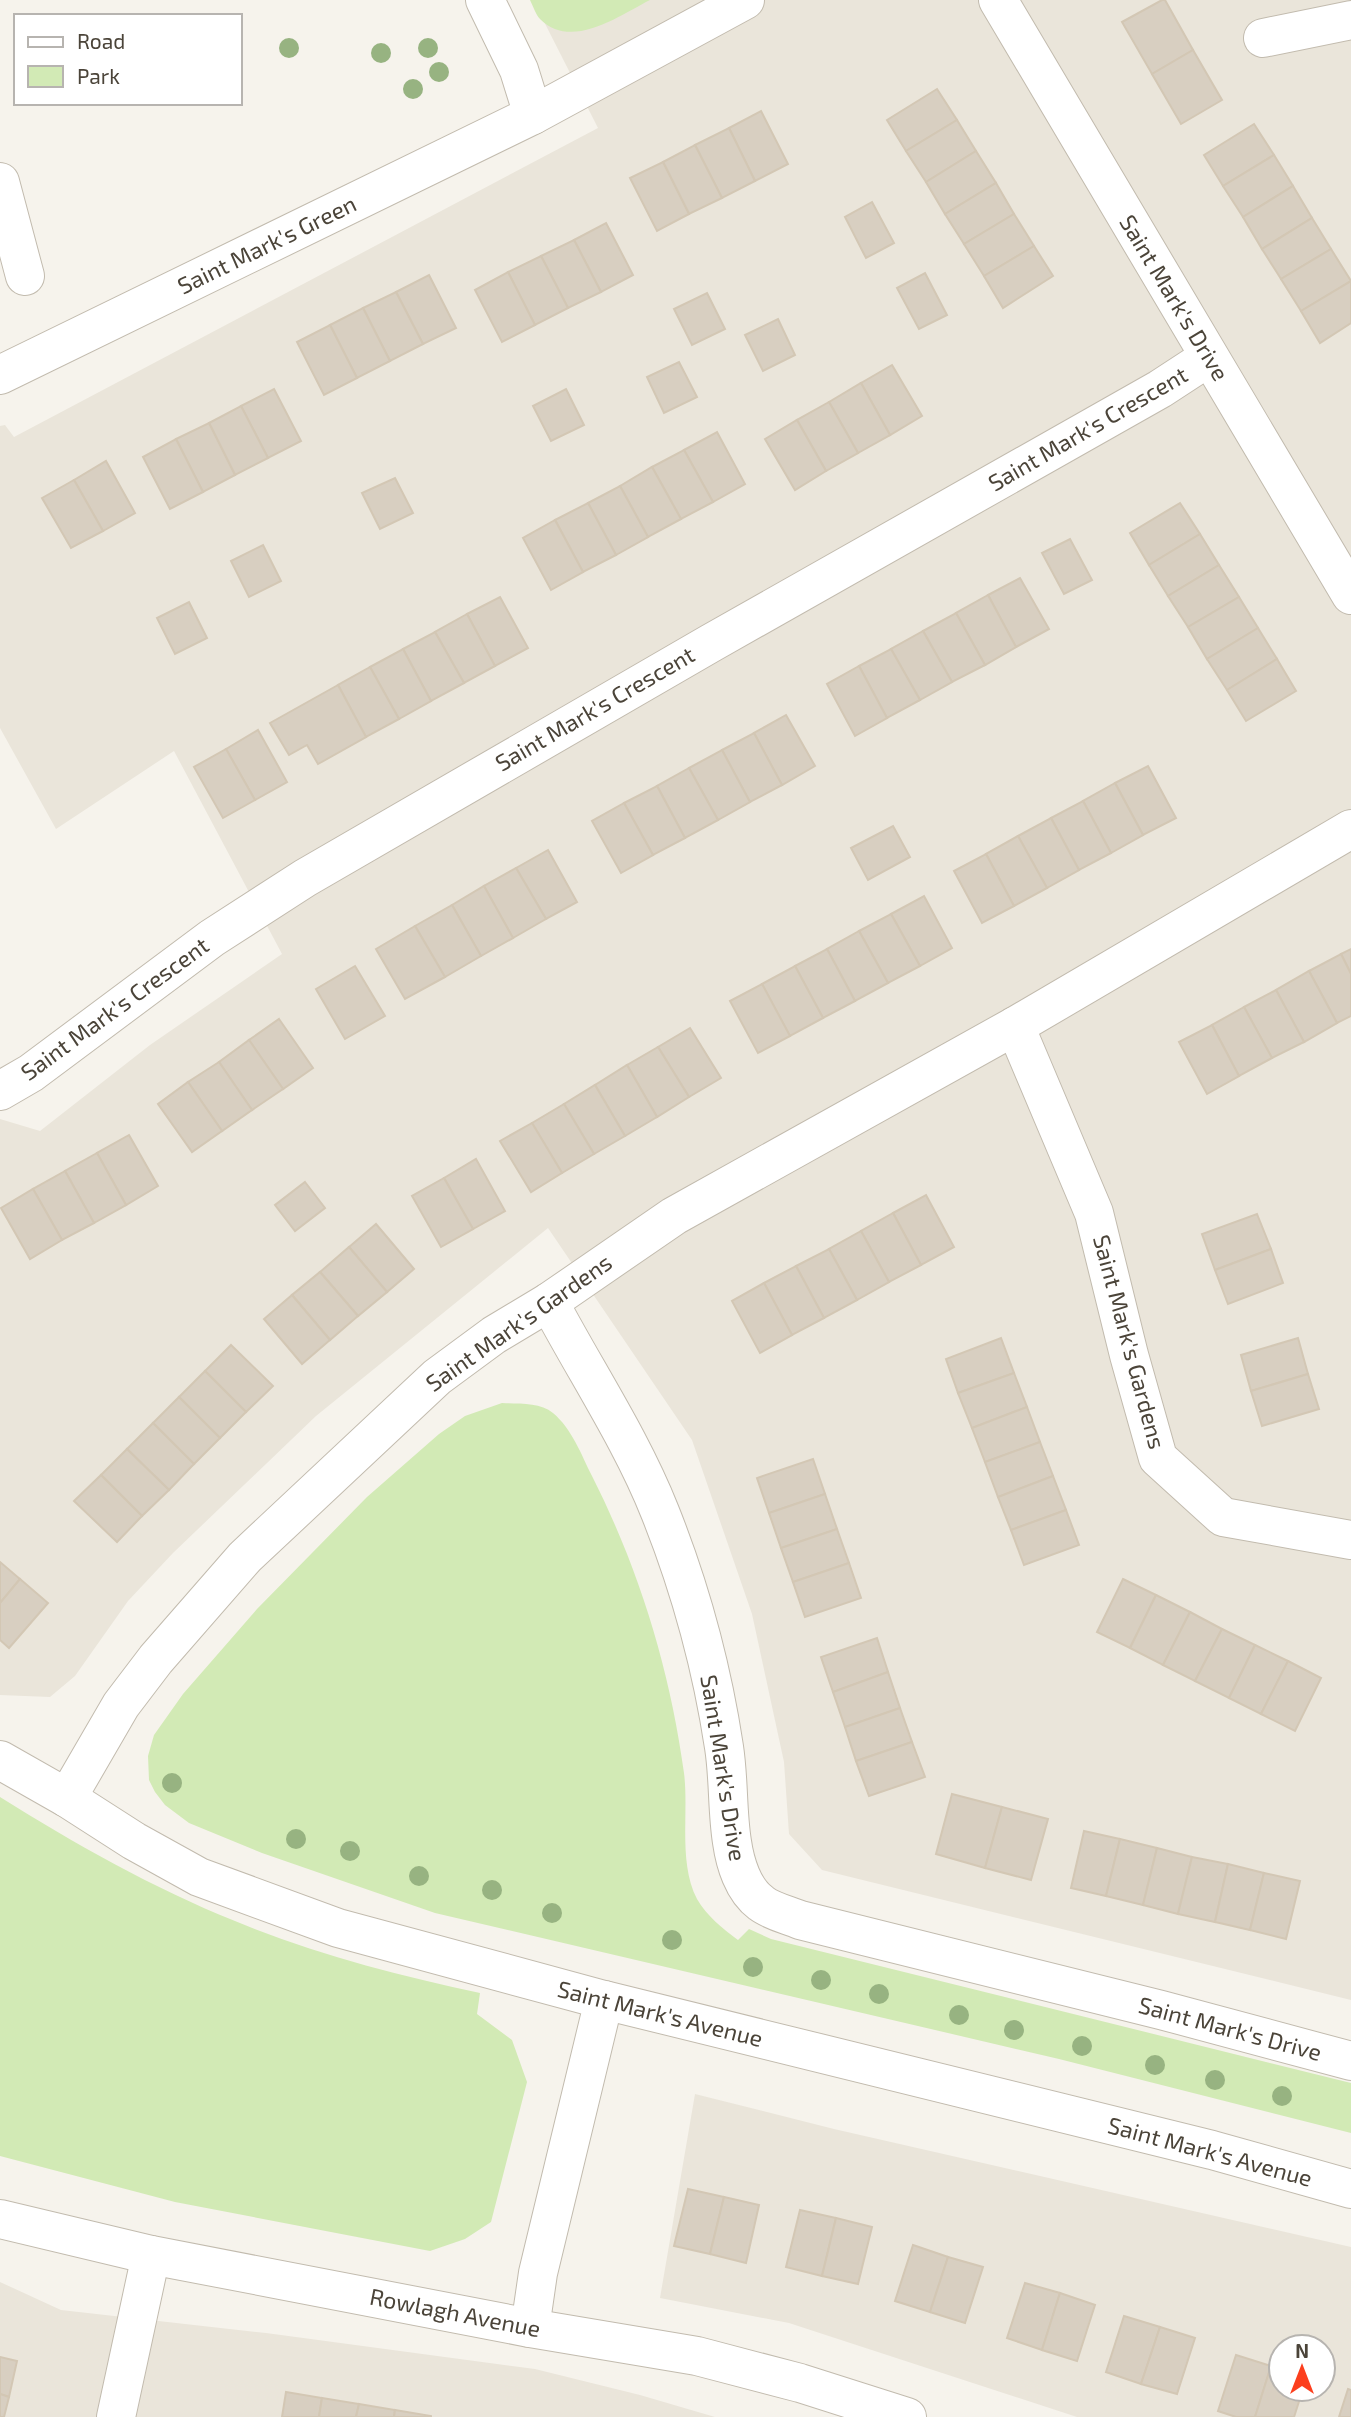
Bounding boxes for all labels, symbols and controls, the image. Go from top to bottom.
legend [14,14,242,105]
text: Road [77,28,125,53]
text: Park [77,63,120,88]
street label: Saint Mark's Green [173,189,360,299]
street label: Saint Mark's Drive [1114,210,1235,385]
street label: Saint Mark's Crescent [983,360,1192,497]
street label: Saint Mark's Crescent [490,640,699,777]
street label: Saint Mark's Crescent [15,930,214,1086]
street label: Saint Mark's Gardens [1088,1232,1172,1452]
street label: Saint Mark's Gardens [420,1247,617,1397]
street label: Saint Mark's Drive [695,1673,753,1863]
street label: Saint Mark's Avenue [555,1974,766,2052]
street label: Saint Mark's Drive [1136,1990,1325,2066]
street label: Saint Mark's Avenue [1105,2110,1315,2192]
street label: Rowlagh Avenue [367,2282,543,2342]
north arrow [1267,2333,1337,2403]
text: N [1295,2339,1309,2362]

